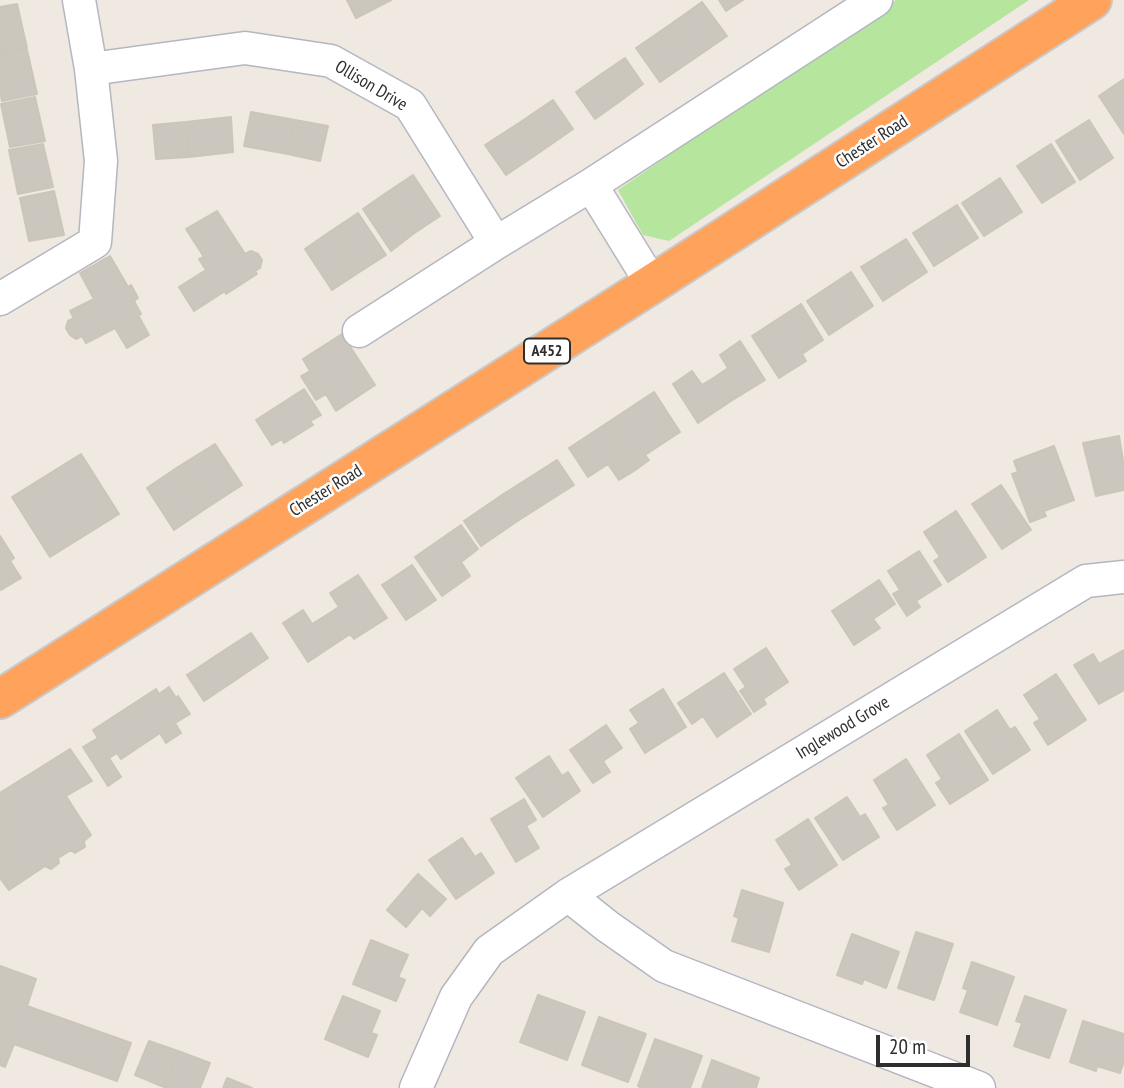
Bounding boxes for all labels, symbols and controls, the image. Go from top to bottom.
street label: Ollison Drive [331,56,411,116]
street label: Chester Road [832,111,912,173]
road number: A452 [524,338,570,364]
street label: Chester Road [286,460,366,522]
street label: Inglewood Grove [793,692,893,764]
scale bar [879,1021,974,1066]
text: 20 m [889,1033,926,1060]

